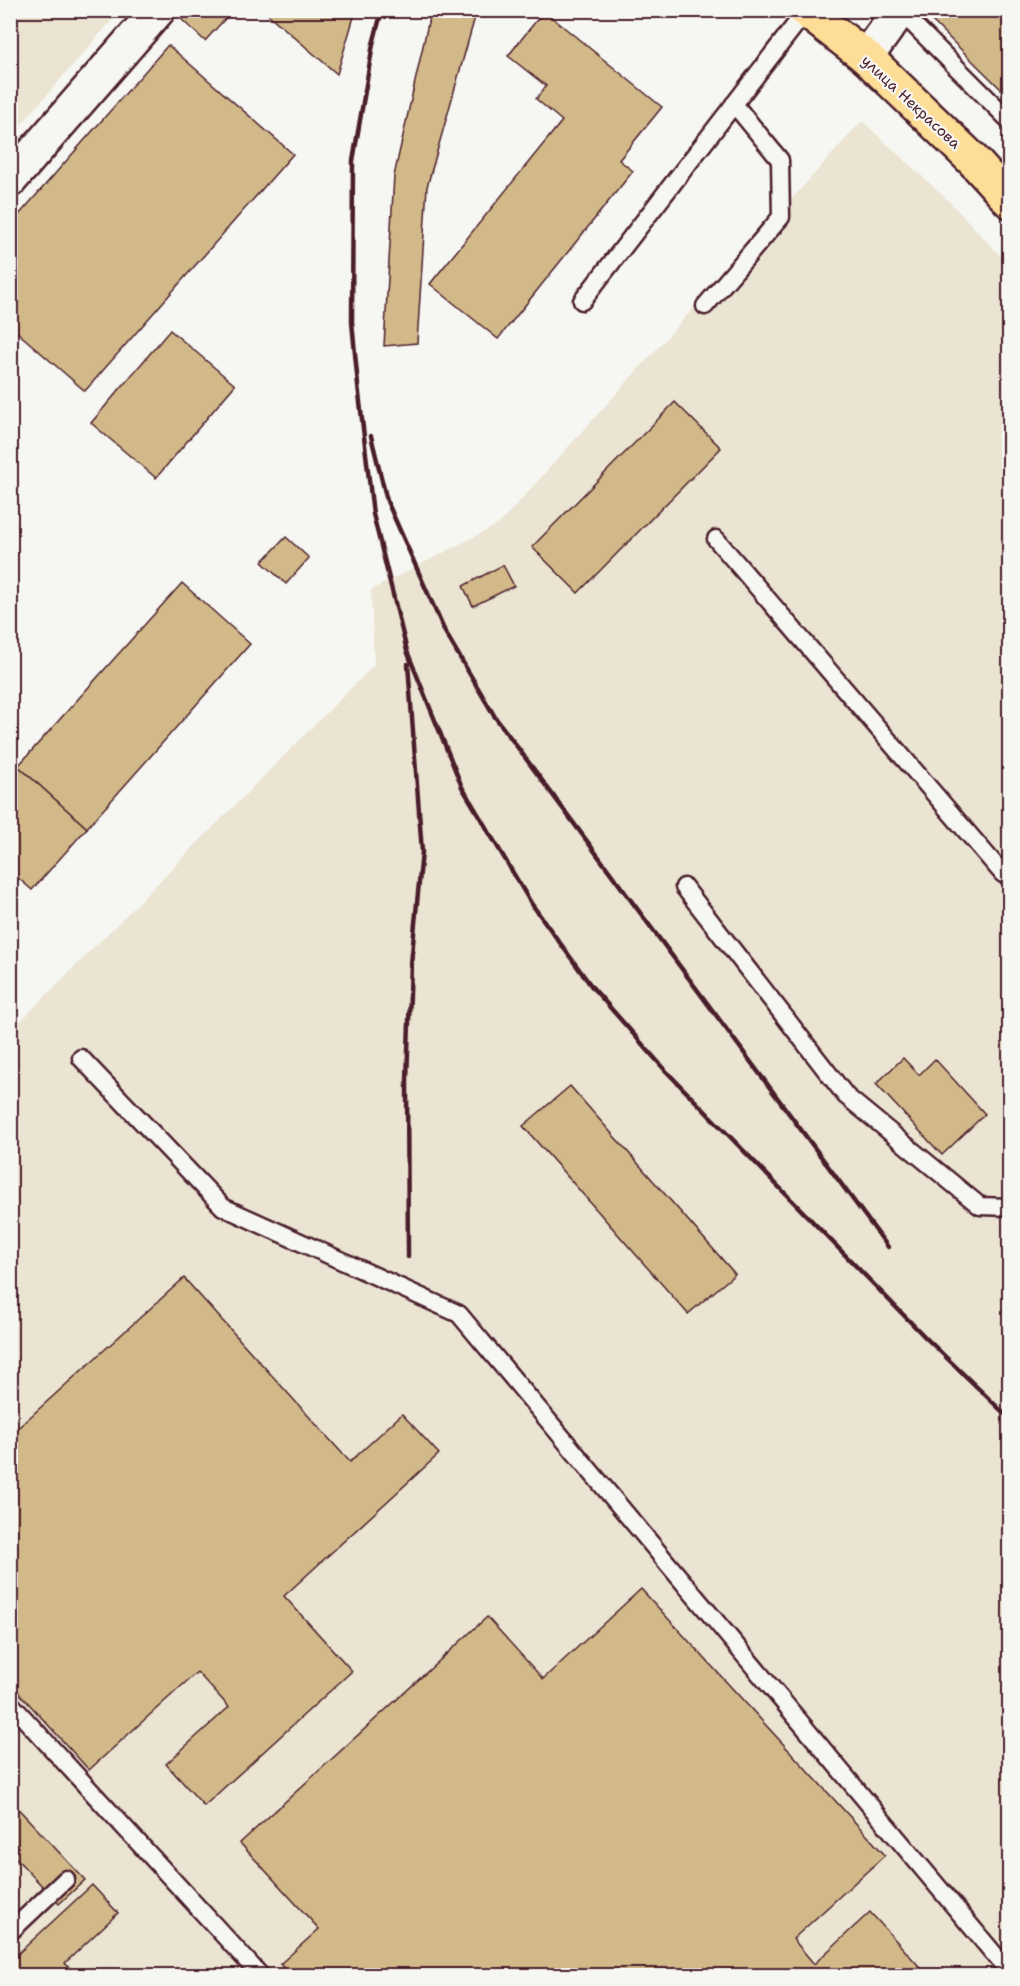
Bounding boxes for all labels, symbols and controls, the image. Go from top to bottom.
street label: улица Некрасова [857,51,965,154]

